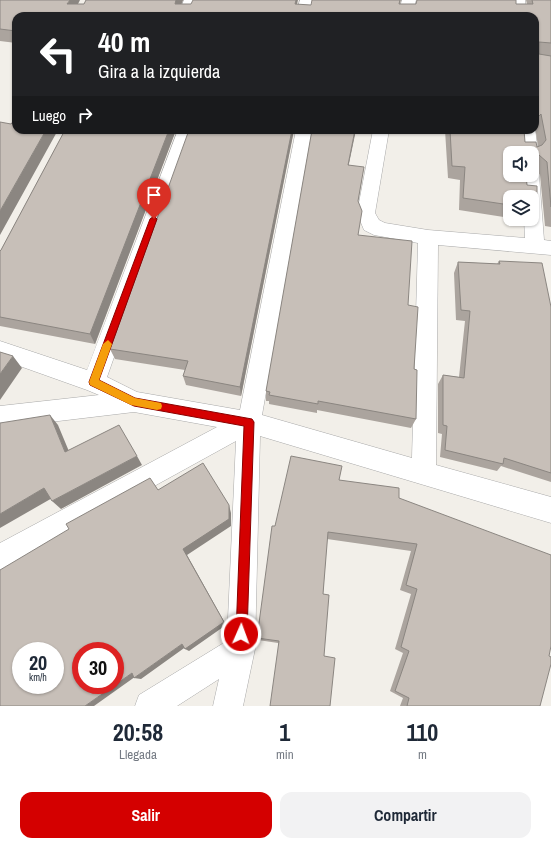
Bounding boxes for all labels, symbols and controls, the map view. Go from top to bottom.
text: 40 m [98,23,150,61]
icon: left [32,28,84,80]
text: Gira a la izquierda [98,59,220,84]
icon: right [74,104,96,126]
text: Luego [32,105,66,126]
map controls [503,146,539,226]
button: sound [503,146,539,182]
pin [137,178,171,219]
icon: arrive [143,184,165,206]
button: layers [503,190,539,226]
position arrow [220,613,262,655]
speed limit sign: 30 [72,642,124,694]
text: 20 [29,649,47,676]
text: km/h [29,671,47,684]
text: 20:58 [113,716,163,748]
text: 1 [279,716,290,748]
text: 110 [406,716,438,748]
text: Llegada [119,746,157,763]
text: min [276,746,294,763]
text: m [418,746,427,763]
button: Salir [20,792,272,838]
button: Compartir [280,792,531,838]

